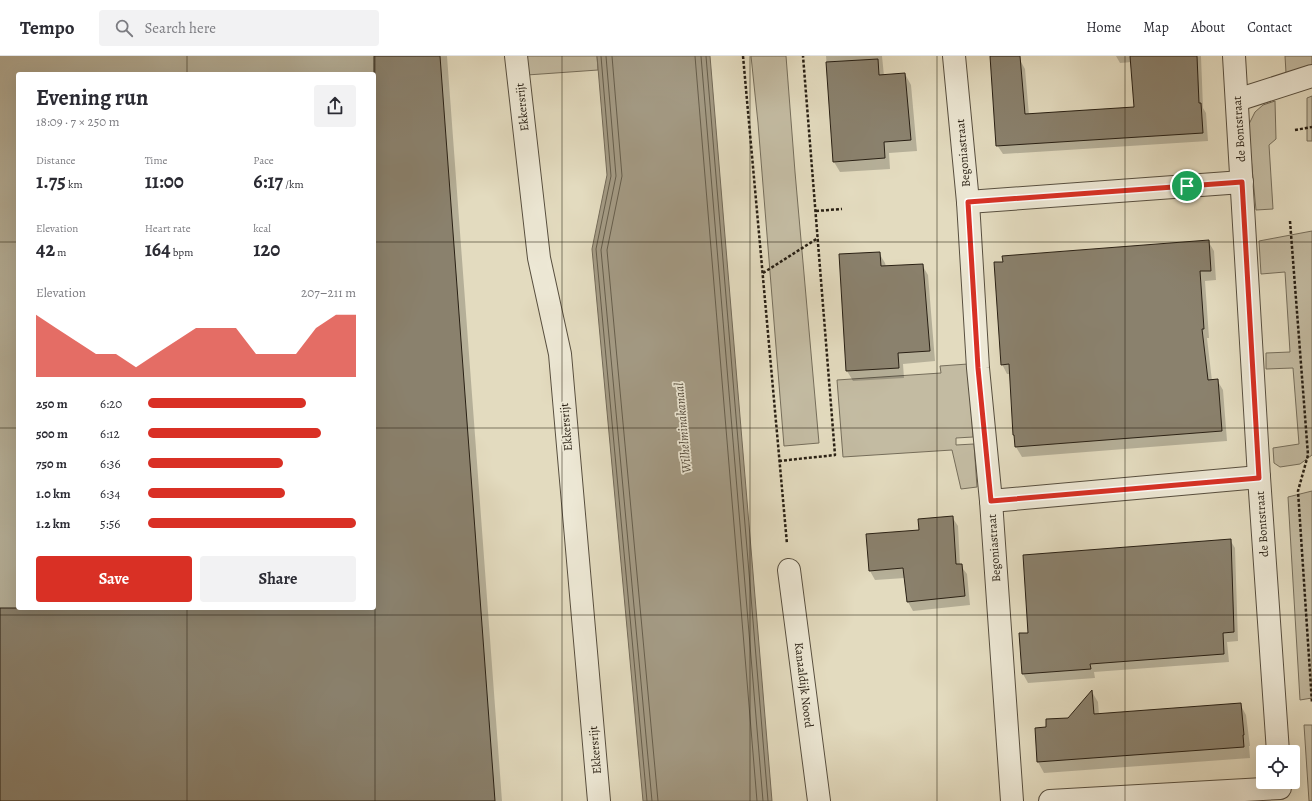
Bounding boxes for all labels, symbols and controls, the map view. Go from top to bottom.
search box [99,10,379,46]
text: Tempo [20,15,75,41]
icon: search [113,17,135,39]
text: Search here [145,18,216,38]
text: Home [1086,18,1121,37]
text: Map [1143,18,1169,37]
text: About [1191,18,1225,37]
text: Contact [1247,18,1292,37]
street label: Ekkersrijt [512,82,532,132]
text: Evening run [36,83,148,113]
button: share [314,85,356,127]
street label: de Bontstraat [1229,95,1249,163]
text: 18:09 · 7 × 250 m [36,113,120,130]
street label: Begoniastraat [952,118,974,188]
text: Distance [36,153,75,168]
text: Time [145,153,168,168]
text: Pace [253,153,274,168]
text: 1.75 [36,168,66,195]
text: 11:00 [145,168,184,195]
text: 6:17 [253,168,283,195]
pin [1170,169,1204,203]
icon: arrive [1176,175,1198,197]
text: km [66,177,83,192]
text: /km [283,177,304,192]
text: Elevation [36,221,78,236]
text: Heart rate [145,221,191,236]
text: kcal [253,221,271,236]
text: 42 [36,236,55,263]
text: 164 [145,236,171,263]
text: 120 [253,236,280,263]
text: m [55,245,66,260]
text: bpm [171,245,193,260]
text: Elevation [36,284,86,301]
text: 207–211 m [301,284,356,301]
water label: Wilhelminakanaal [670,381,695,474]
text: 250 m [36,395,68,412]
text: 6:20 [100,395,122,412]
street label: Ekkersrijt [556,402,576,452]
text: 500 m [36,425,68,442]
text: 6:12 [100,425,120,442]
text: 750 m [36,455,67,472]
text: 6:36 [100,455,121,472]
text: 1.0 km [36,485,71,502]
text: 6:34 [100,485,120,502]
street label: de Bontstraat [1252,490,1272,558]
street label: Begoniastraat [984,513,1004,583]
text: 1.2 km [36,515,70,532]
text: 5:56 [100,515,120,532]
button: Save [36,556,192,602]
button: Share [200,556,356,602]
street label: Kanaaldijk Noord [791,641,817,729]
street label: Ekkersrijt [585,725,605,775]
map controls [1256,745,1300,789]
button: locate [1256,745,1300,789]

